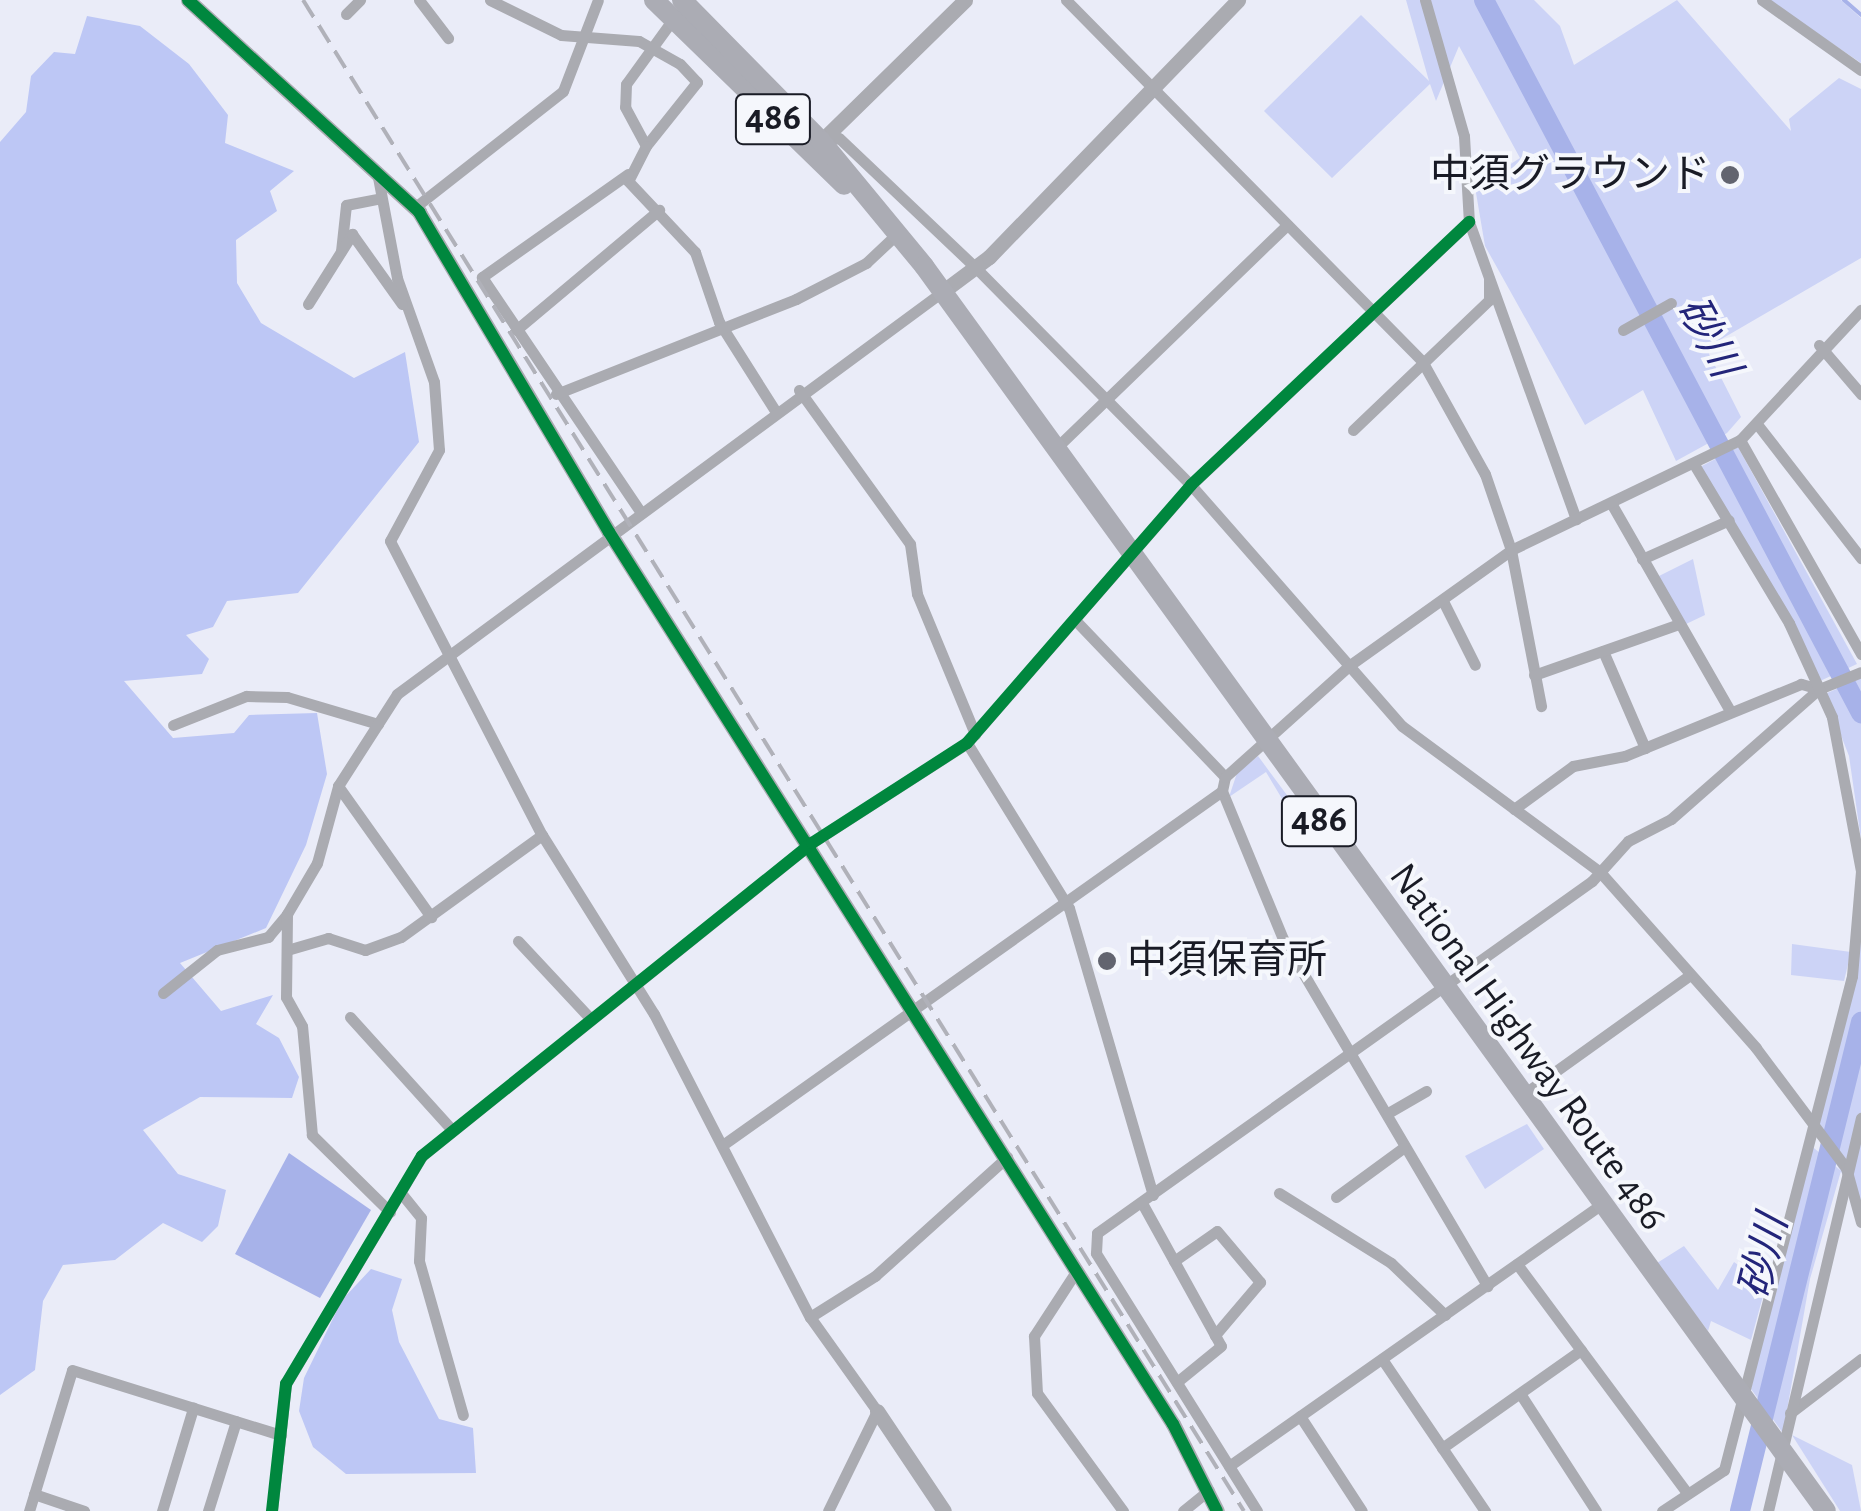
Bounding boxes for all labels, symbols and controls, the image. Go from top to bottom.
road number: 486 [733,86,813,152]
place label: 中須グラウンド [1430,151,1710,199]
marker: 中須グラウンド [1719,164,1741,186]
water label: 砂川 [1666,288,1750,386]
road number: 486 [1279,788,1359,854]
street label: National Highway Route 486 [1379,854,1677,1240]
place label: 中須保育所 [1127,937,1327,985]
marker: 中須保育所 [1096,950,1118,972]
water label: 砂川 [1729,1210,1799,1304]

